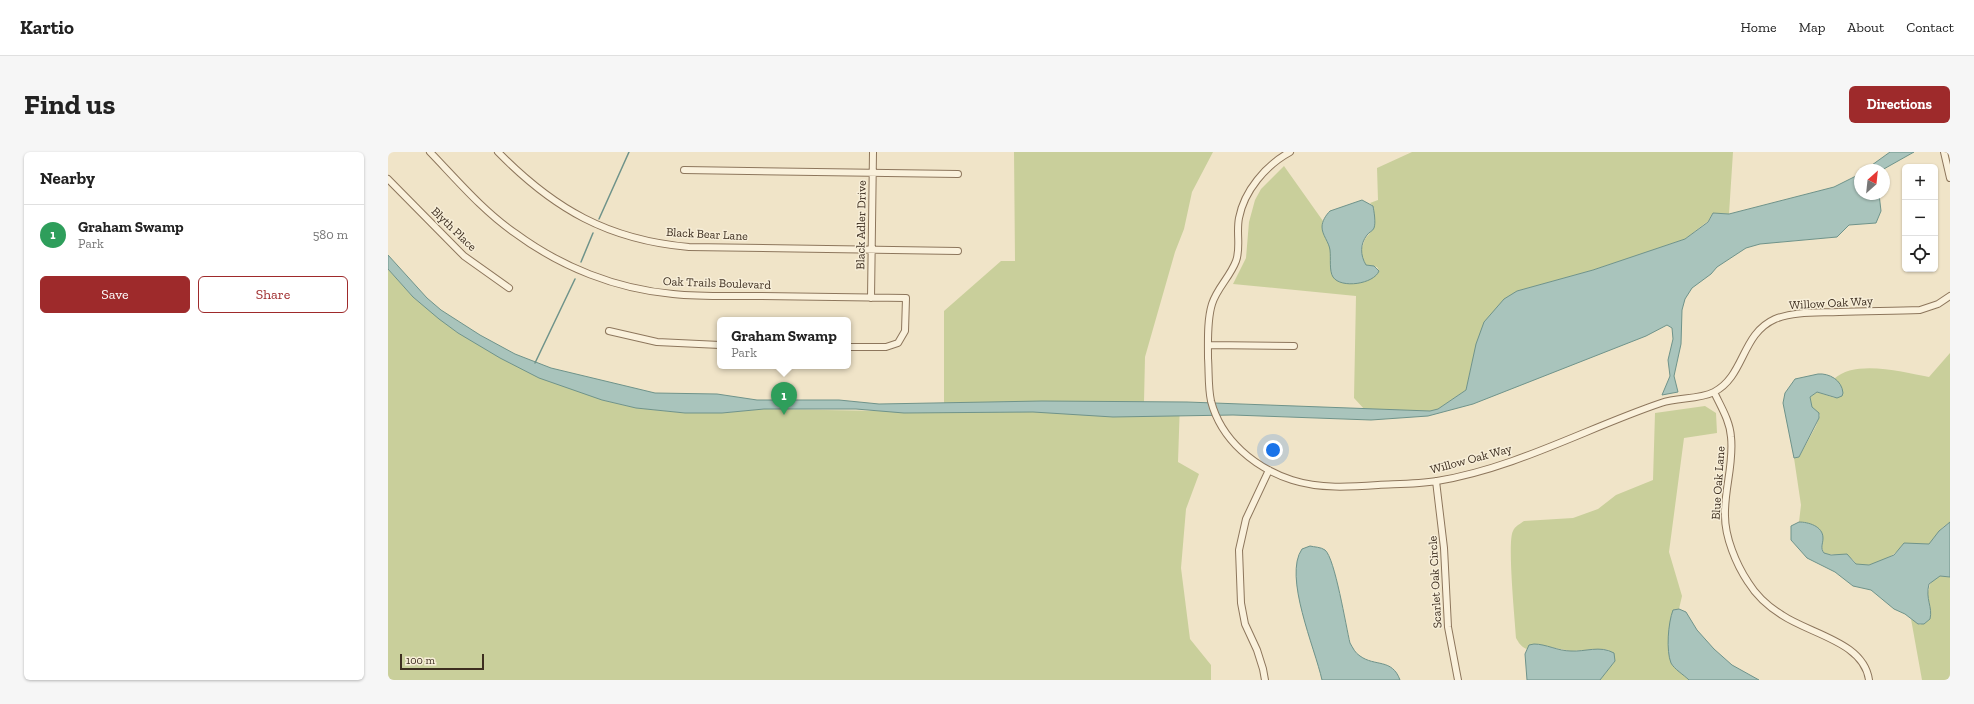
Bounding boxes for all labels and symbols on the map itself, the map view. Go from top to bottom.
north arrow [1854,164,1890,200]
street label: Black Adler Drive [853,180,869,270]
street label: Blyth Place [429,204,480,254]
street label: Black Bear Lane [666,225,749,243]
street label: Oak Trails Boulevard [663,274,772,292]
street label: Willow Oak Way [1789,294,1874,312]
pin: 1 [771,382,797,415]
your location [1263,440,1283,460]
street label: Willow Oak Way [1429,441,1514,477]
street label: Blue Oak Lane [1708,445,1728,520]
street label: Scarlet Oak Circle [1426,535,1444,629]
scale bar [400,652,484,671]

